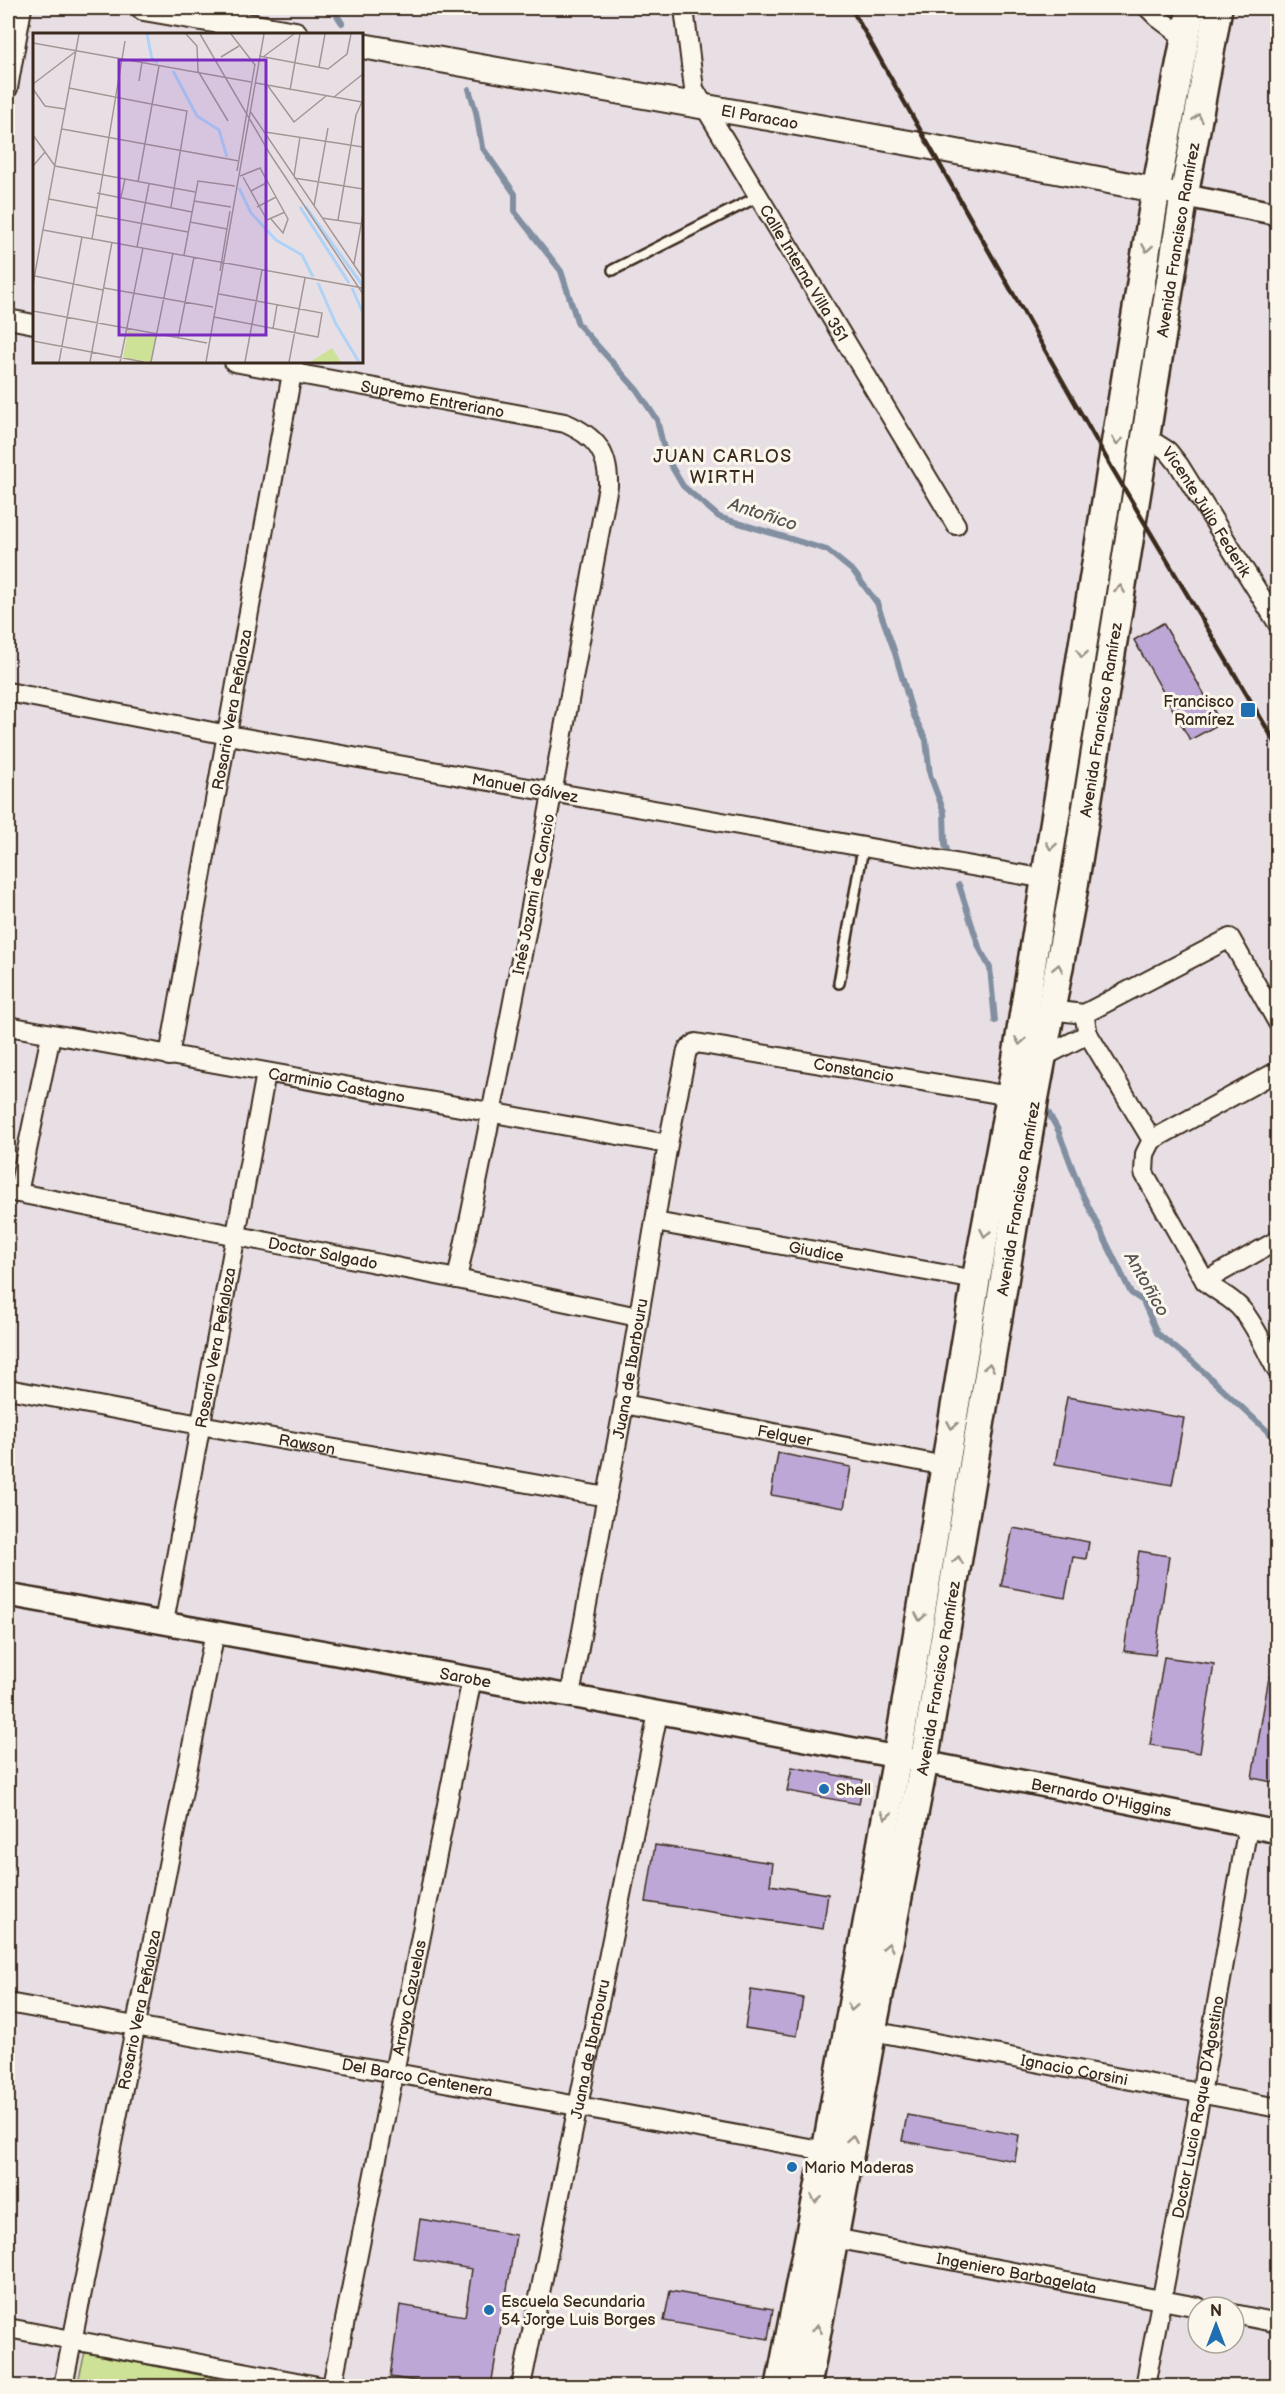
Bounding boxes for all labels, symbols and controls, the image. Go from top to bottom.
inset map [33,33,363,363]
street label: El Paracao [719,102,800,134]
one-way arrow [1191,113,1204,123]
street label: Avenida Francisco Ramírez [1154,141,1205,339]
street label: Calle Interna Villa 351 [755,202,852,345]
one-way arrow [1141,243,1153,253]
street label: Supremo Entreriano [359,378,506,423]
one-way arrow [1111,436,1123,445]
street label: Vicente Julio Federik [1157,443,1254,581]
district label: JUAN CARLOS WIRTH [653,446,793,488]
water label: Antoñico [725,493,800,535]
one-way arrow [1113,584,1126,594]
street label: Avenida Francisco Ramírez [1077,621,1127,819]
street label: Rosario Vera Peñaloza [209,628,257,792]
one-way arrow [1076,648,1089,658]
place label: Francisco Ramírez [1163,693,1234,730]
marker: Francisco Ramírez [1239,701,1257,719]
street label: Manuel Gálvez [470,770,580,808]
street label: Inés Jozami de Cancio [510,812,559,976]
one-way arrow [1045,841,1058,851]
one-way arrow [1051,963,1064,973]
one-way arrow [1014,1036,1026,1045]
street label: Constancio [812,1055,895,1087]
street label: Carminio Castagno [267,1065,406,1108]
street label: Avenida Francisco Ramírez [994,1100,1045,1298]
one-way arrow [979,1227,992,1237]
street label: Doctor Salgado [266,1234,379,1274]
street label: Giudice [787,1238,846,1267]
water label: Antoñico [1119,1247,1173,1320]
street label: Rosario Vera Peñaloza [192,1266,241,1430]
street label: Juana de Ibarbouru [610,1297,653,1440]
one-way arrow [982,1362,995,1372]
one-way arrow [946,1420,958,1429]
street label: Felquer [756,1422,814,1451]
street label: Rawson [277,1431,337,1460]
one-way arrow [951,1555,963,1564]
street label: Avenida Francisco Ramírez [914,1579,965,1777]
one-way arrow [914,1613,926,1622]
street label: Sarobe [438,1665,493,1693]
street label: Bernardo O'Higgins [1029,1775,1173,1822]
place label: Shell [836,1781,871,1800]
marker: Shell [817,1782,831,1796]
one-way arrow [880,1810,893,1820]
street label: Rosario Vera Peñaloza [115,1928,166,2092]
street label: Arroyo Cazuelas [390,1938,431,2057]
one-way arrow [881,1943,894,1953]
street label: Juana de Ibarbouru [568,1978,615,2121]
street label: Doctor Lucio Roque D’Agostino [1169,1994,1229,2220]
one-way arrow [846,2002,858,2012]
street label: Ignacio Corsini [1019,2051,1129,2090]
street label: Del Barco Centenera [340,2056,494,2102]
one-way arrow [845,2134,858,2144]
place label: Mario Maderas [804,2159,914,2178]
marker: Mario Maderas [785,2160,799,2174]
one-way arrow [810,2194,823,2204]
street label: Ingeniero Barbagelata [935,2250,1098,2299]
place label: Escuela Secundaria 54 Jorge Luis Borges [501,2293,655,2330]
north arrow [1186,2295,1246,2355]
text: N [1210,2302,1222,2321]
marker: Escuela Secundaria 54 Jorge Luis Borges [482,2303,496,2317]
one-way arrow [810,2324,823,2334]

